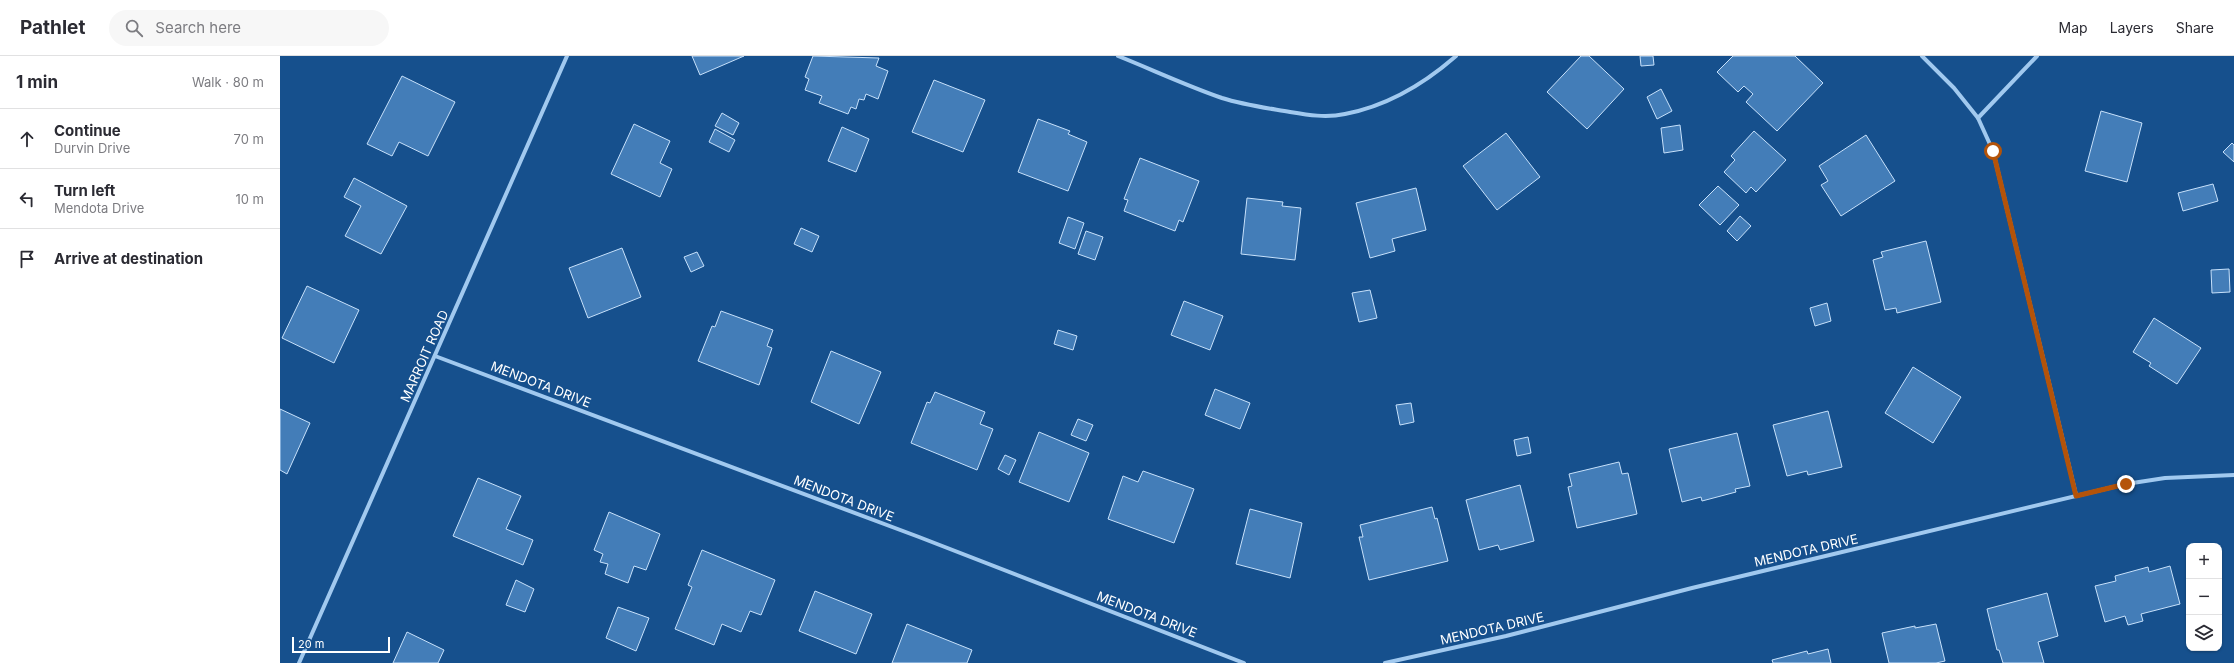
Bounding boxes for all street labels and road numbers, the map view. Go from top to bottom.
street label: MARROIT ROAD [397,307,451,405]
street label: MENDOTA DRIVE [489,357,593,411]
street label: MENDOTA DRIVE [792,471,896,525]
street label: MENDOTA DRIVE [1752,530,1860,570]
street label: MENDOTA DRIVE [1095,587,1199,641]
street label: MENDOTA DRIVE [1438,608,1546,648]

